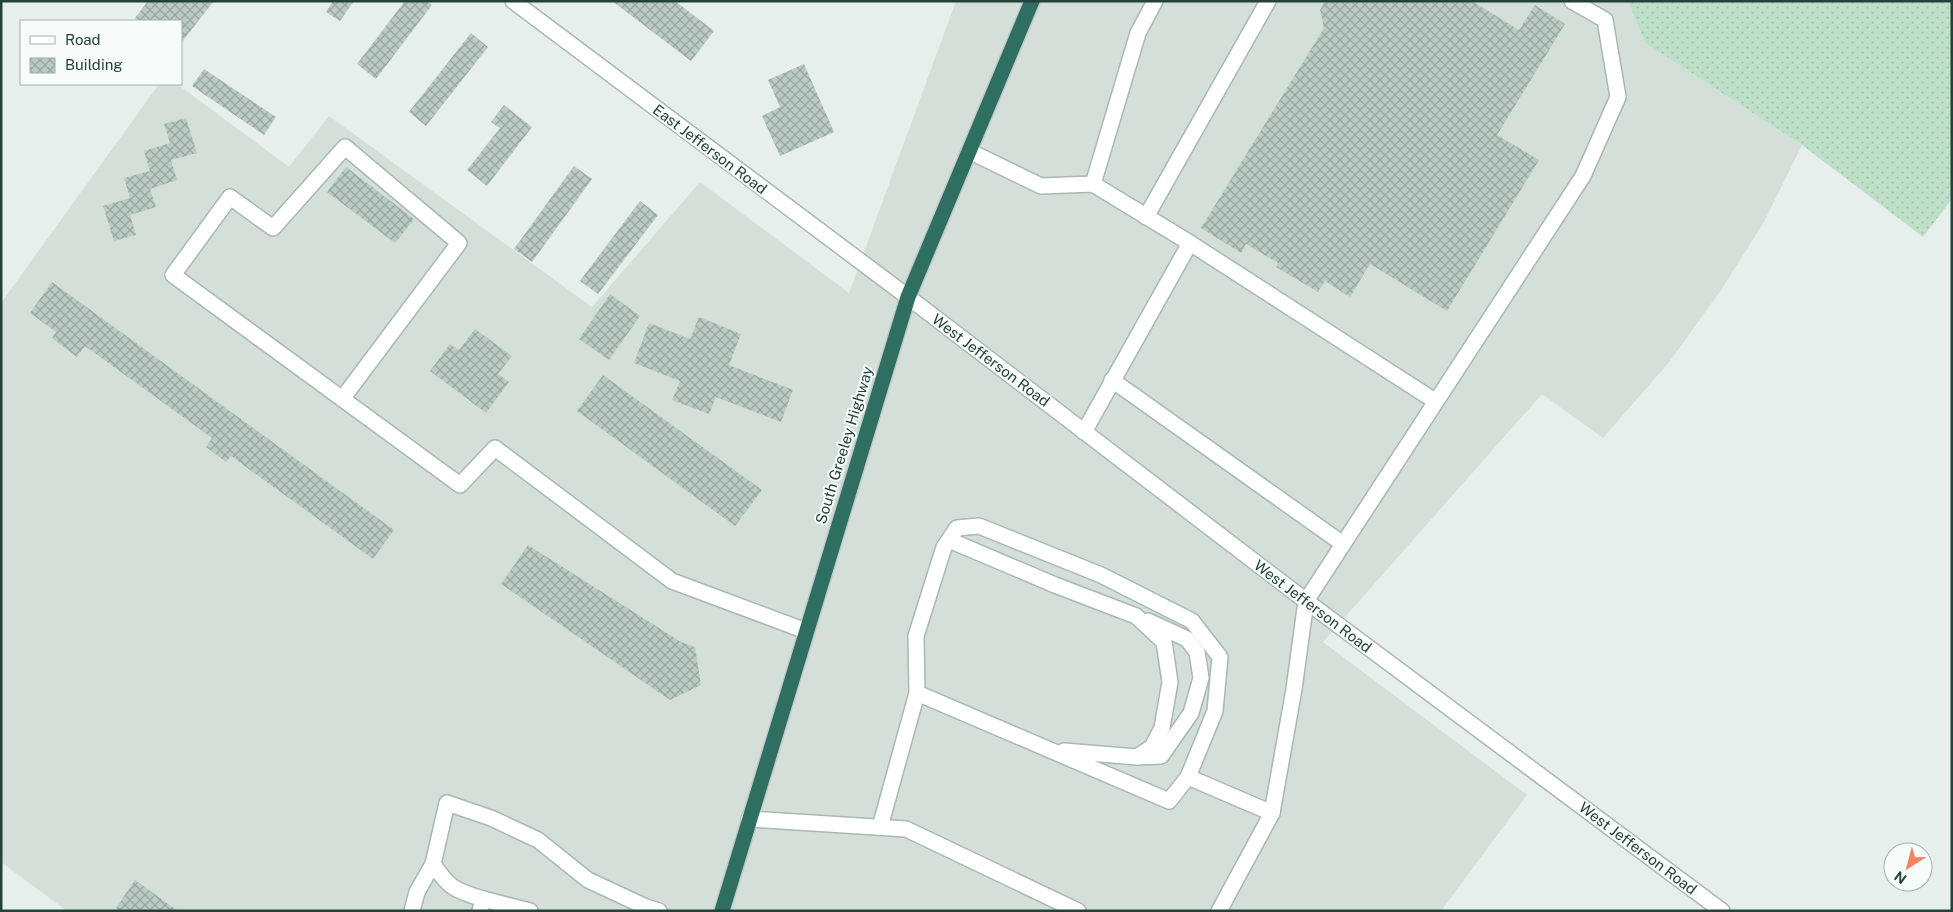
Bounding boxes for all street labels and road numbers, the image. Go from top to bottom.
street label: East Jefferson Road [650,101,770,197]
street label: West Jefferson Road [929,310,1053,410]
street label: South Greeley Highway [812,364,876,526]
street label: West Jefferson Road [1251,556,1375,656]
street label: West Jefferson Road [1576,798,1700,898]

